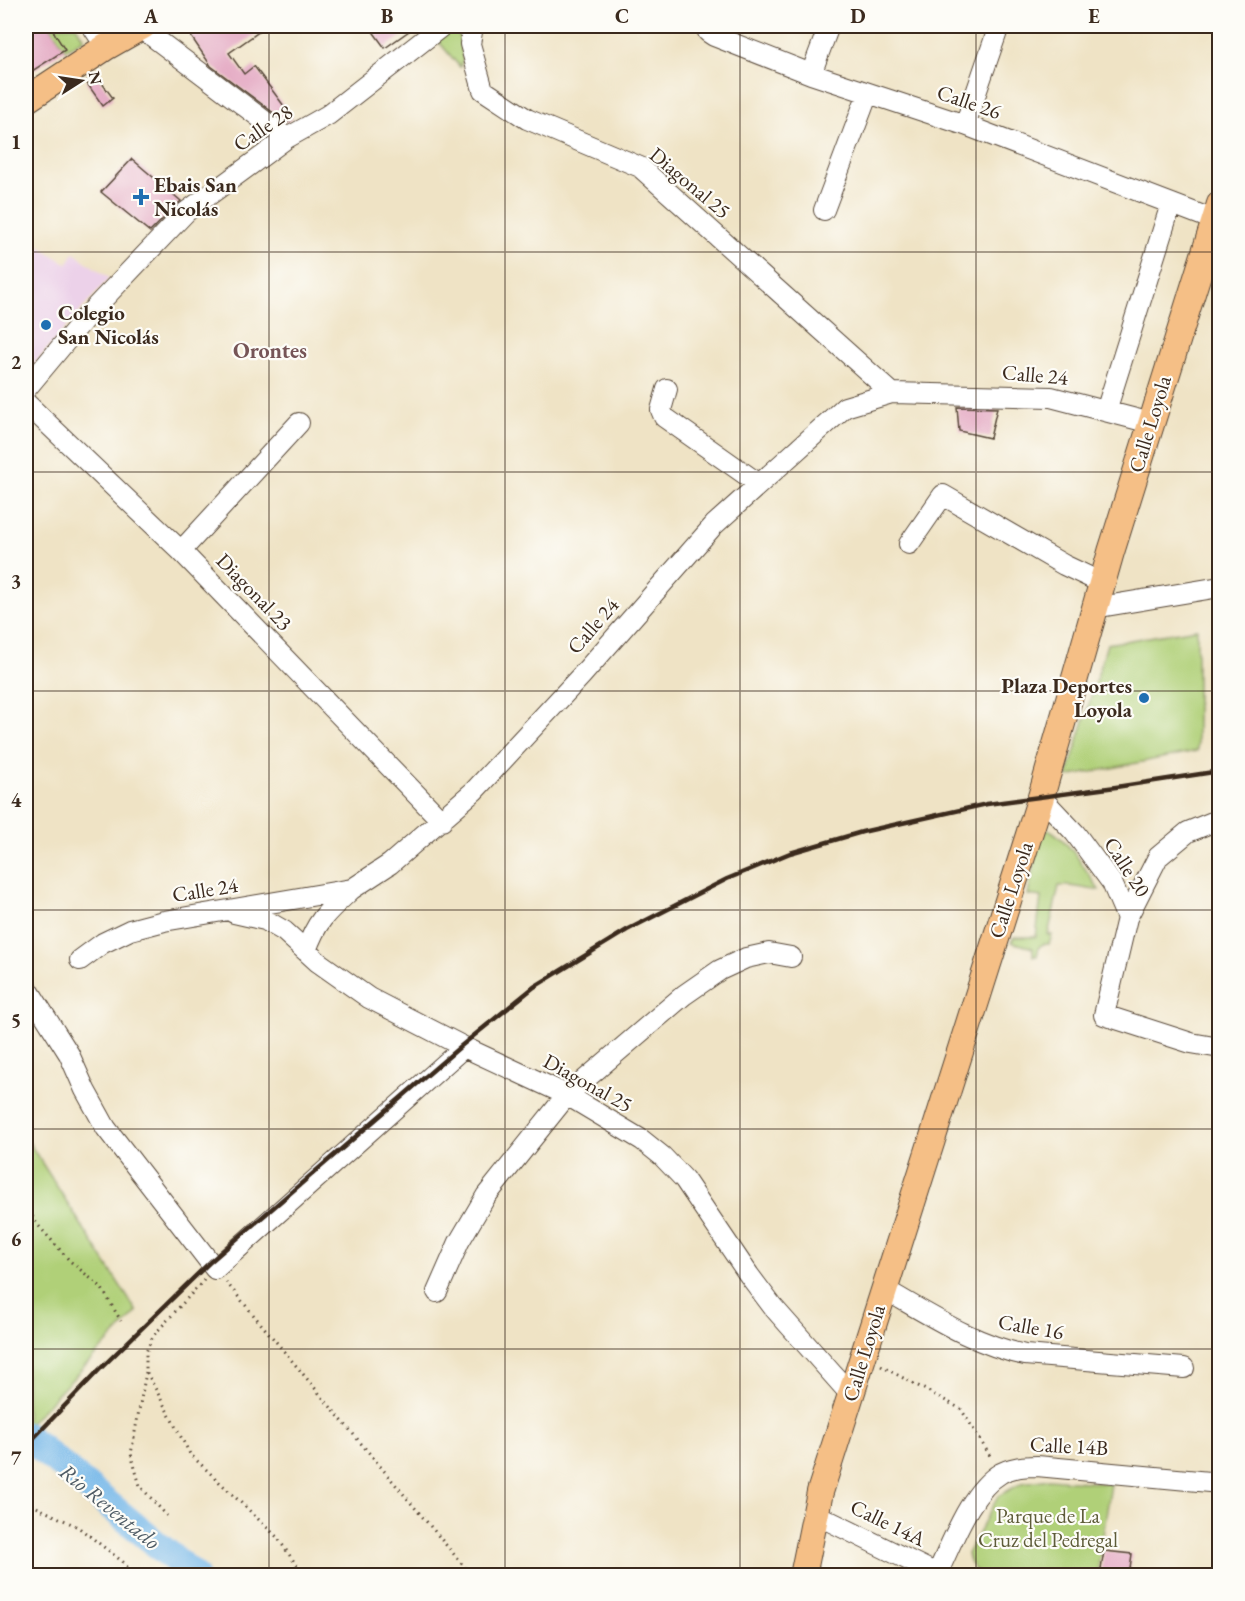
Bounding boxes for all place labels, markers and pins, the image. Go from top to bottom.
place label: Ebais San Nicolás [154,171,237,222]
marker: Ebais San Nicolás [132,188,150,206]
place label: Colegio San Nicolás [58,299,159,350]
marker: Colegio San Nicolás [39,318,53,332]
place label: Plaza Deportes Loyola [1001,672,1133,723]
marker: Plaza Deportes Loyola [1137,691,1151,705]

